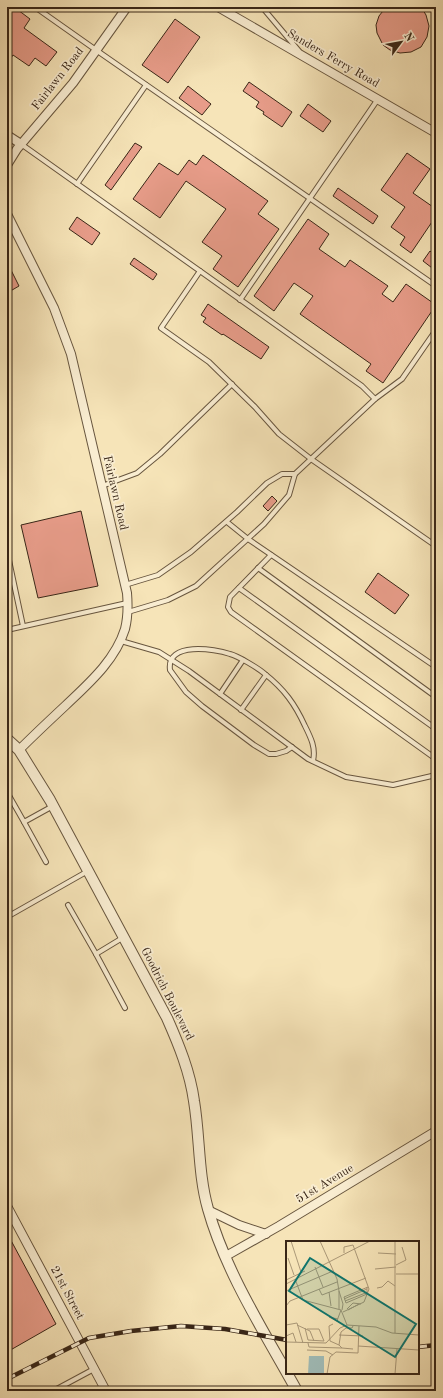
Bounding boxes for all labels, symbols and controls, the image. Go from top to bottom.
north arrow [381,22,421,62]
street label: Sanders Ferry Road [285,28,381,90]
text: N [401,31,415,44]
street label: Fairlawn Road [30,45,86,113]
street label: Fairlawn Road [101,455,129,531]
street label: Goodrich Boulevard [138,946,196,1042]
street label: 51st Avenue [294,1161,356,1206]
inset map [286,1241,419,1374]
street label: 21st Street [48,1264,86,1322]

